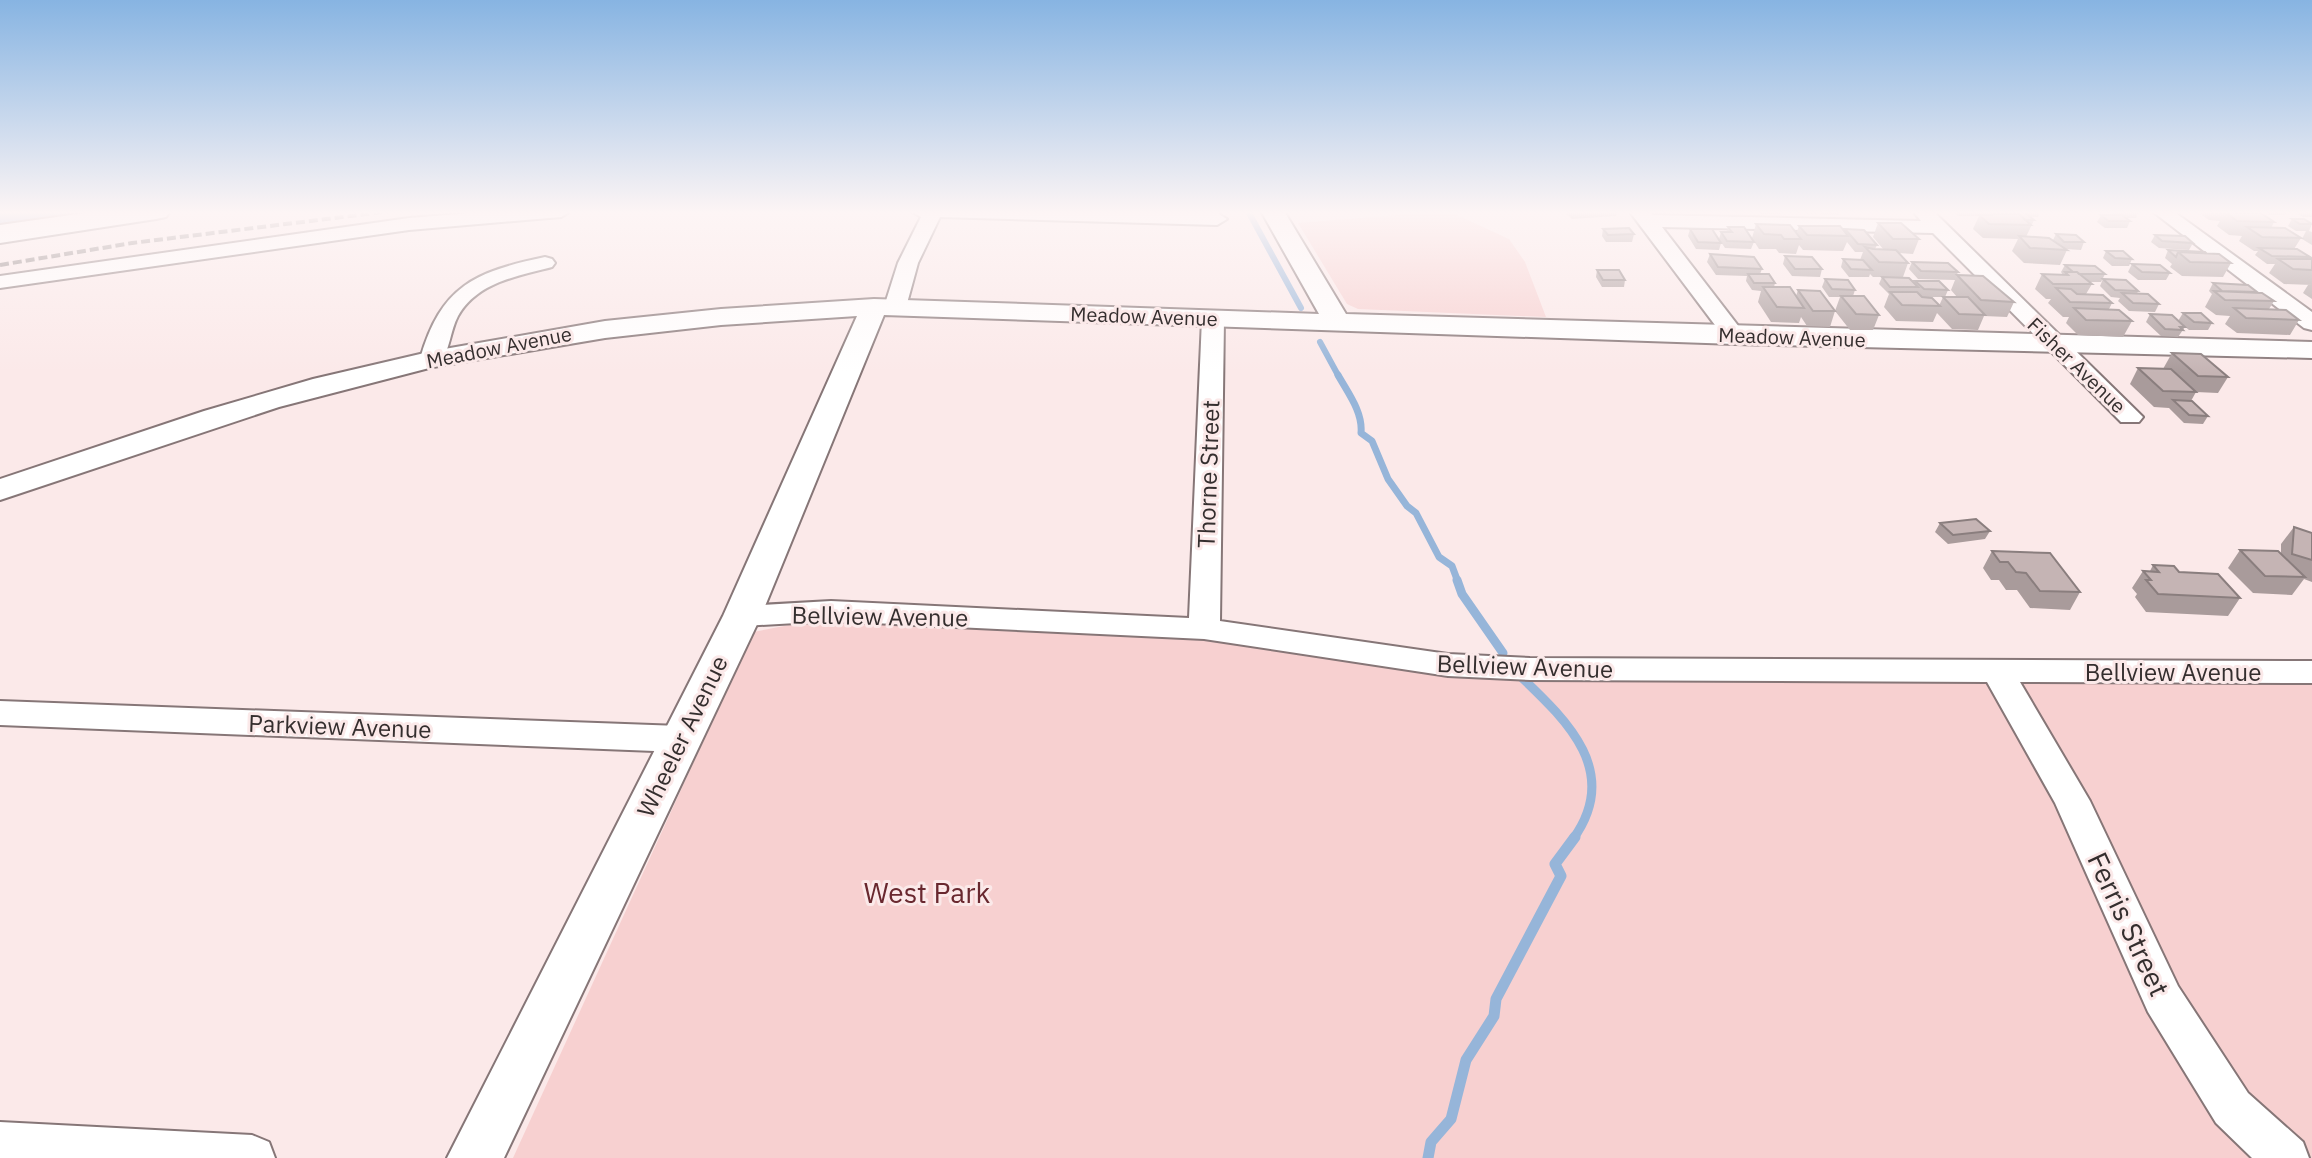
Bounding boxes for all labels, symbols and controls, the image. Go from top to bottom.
street label: Meadow Avenue [1070,300,1218,332]
street label: Fisher Avenue [2022,311,2132,419]
street label: Meadow Avenue [424,320,574,374]
street label: Meadow Avenue [1718,321,1866,353]
street label: Thorne Street [1189,400,1227,548]
street label: Bellview Avenue [791,598,969,634]
street label: Bellview Avenue [1436,647,1614,685]
street label: Wheeler Avenue [629,650,735,822]
street label: Bellview Avenue [2085,656,2261,688]
street label: Parkview Avenue [248,707,432,745]
street label: Ferris Street [2079,846,2179,1002]
park label: West Park [864,874,990,911]

